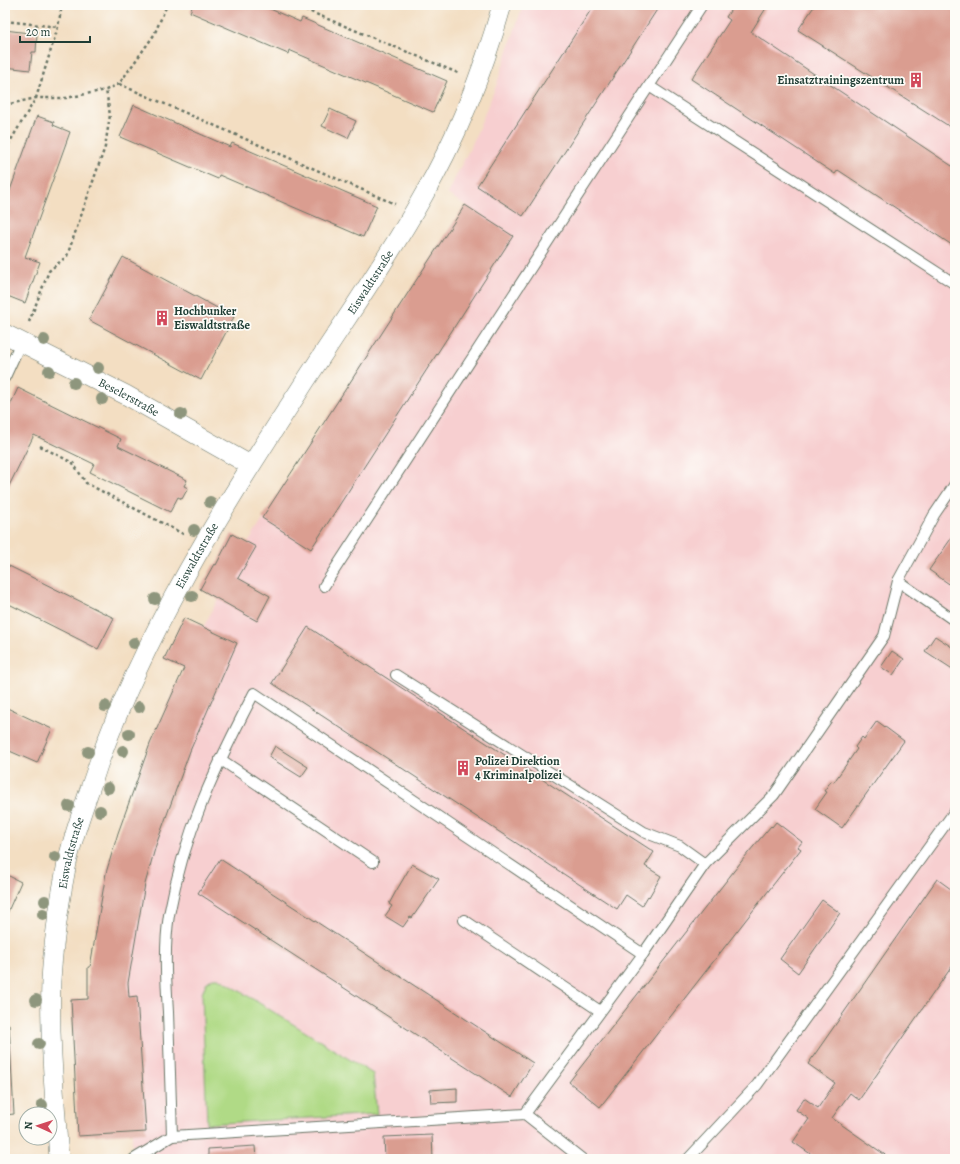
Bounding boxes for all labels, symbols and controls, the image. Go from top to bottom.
scale bar [20,18,90,44]
text: 20 m [26,24,50,40]
building icon: Einsatztrainingszentrum [907,71,925,89]
place label: Einsatztrainingszentrum [777,72,904,88]
street label: Eiswaldtstraße [344,247,397,317]
place label: Hochbunker Eiswaldtstraße [174,303,250,333]
building icon: Hochbunker Eiswaldtstraße [153,309,171,327]
street label: Beselerstraße [96,374,162,420]
street label: Eiswaldtstraße [172,520,222,592]
place label: Polizei Direktion 4 Kriminalpolizei [475,753,563,783]
building icon: Polizei Direktion 4 Kriminalpolizei [454,759,472,777]
street label: Eiswaldtstraße [54,815,88,890]
north arrow [18,1106,58,1146]
text: N [21,1121,36,1130]

